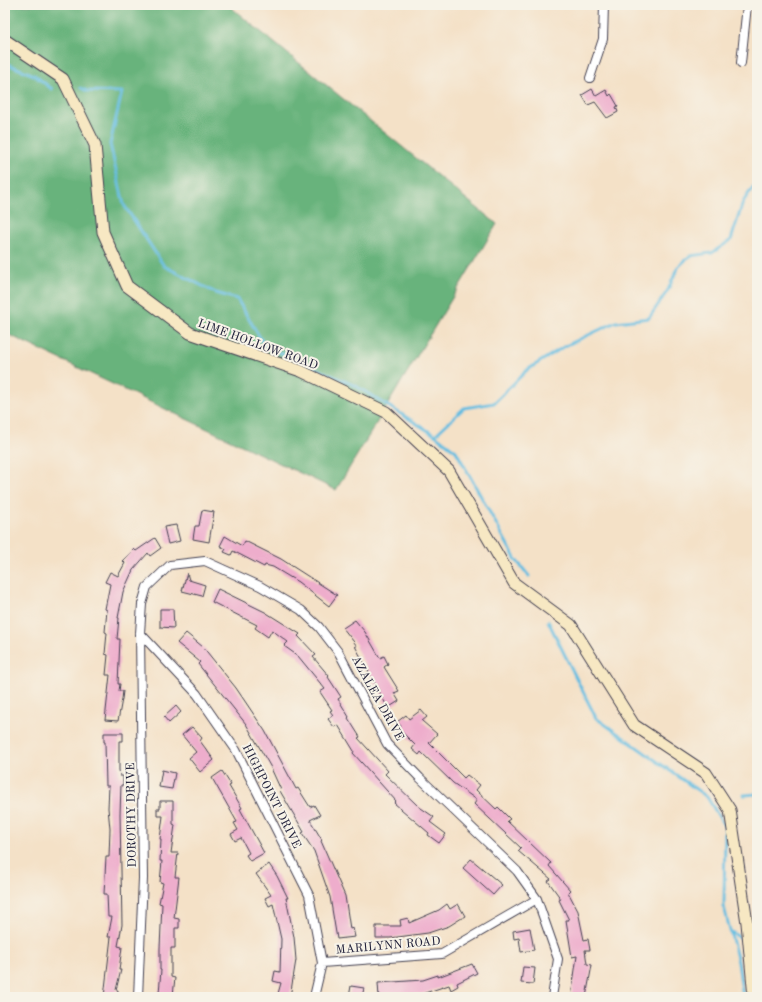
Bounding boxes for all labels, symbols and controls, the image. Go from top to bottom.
street label: LIME HOLLOW ROAD [196,318,319,372]
street label: AZALEA DRIVE [349,654,405,743]
street label: HIGHPOINT DRIVE [240,743,303,850]
street label: DOROTHY DRIVE [125,762,139,868]
street label: MARILYNN ROAD [335,935,441,957]

